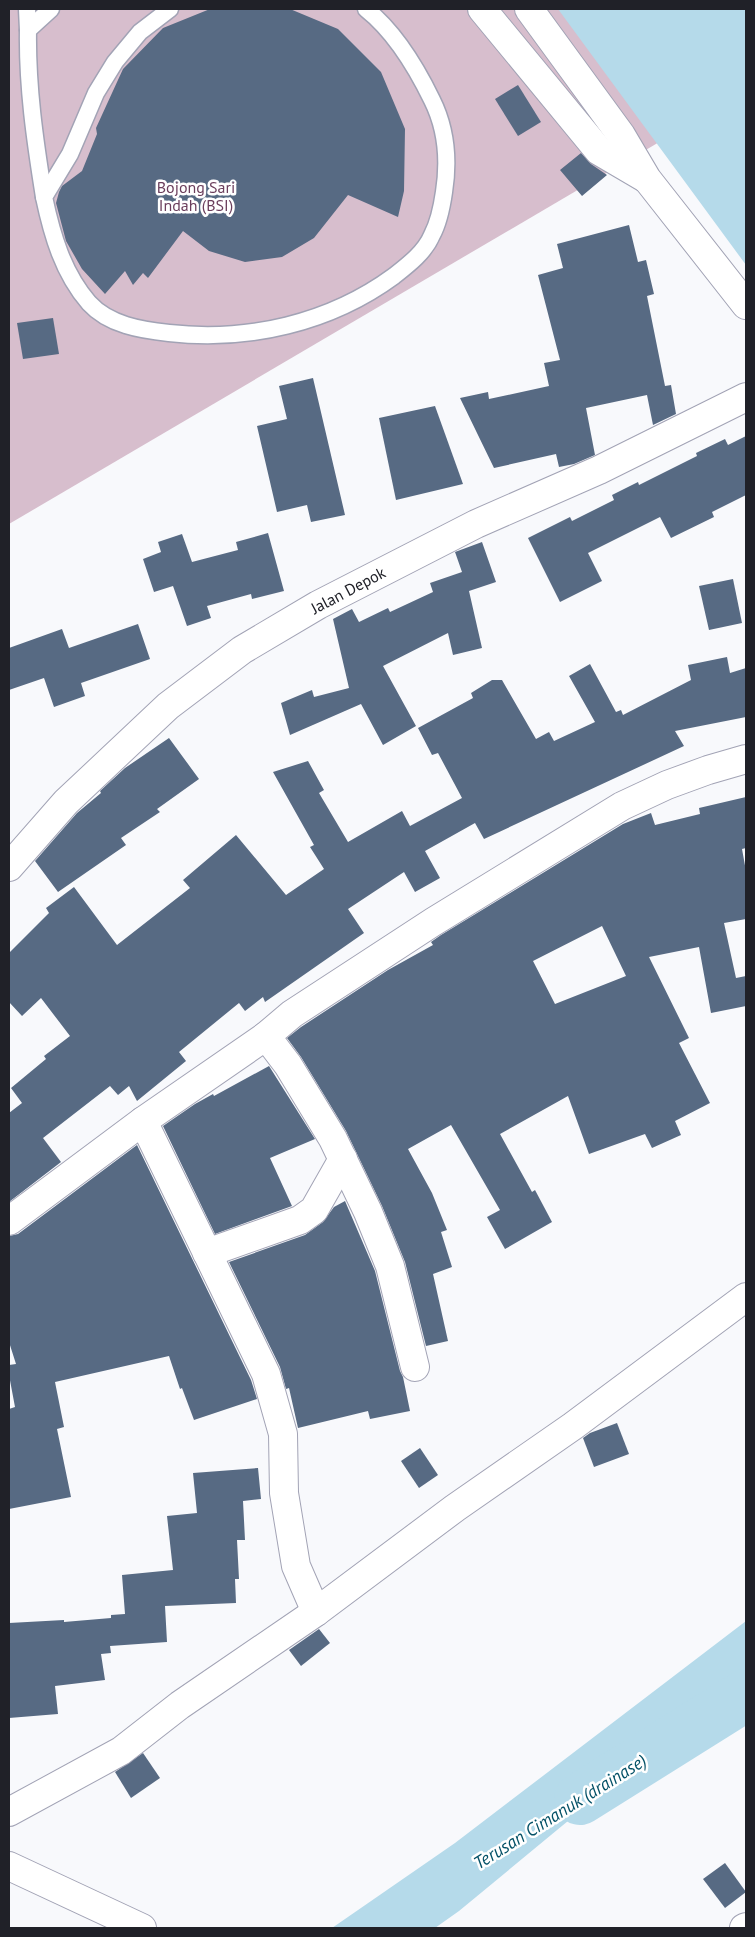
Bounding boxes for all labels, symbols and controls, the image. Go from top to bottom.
park label: Bojong Sari Indah (BSI) [157,177,235,215]
street label: Jalan Depok [306,562,389,618]
water label: Terusan Cimanuk (drainase) [469,1749,651,1874]

